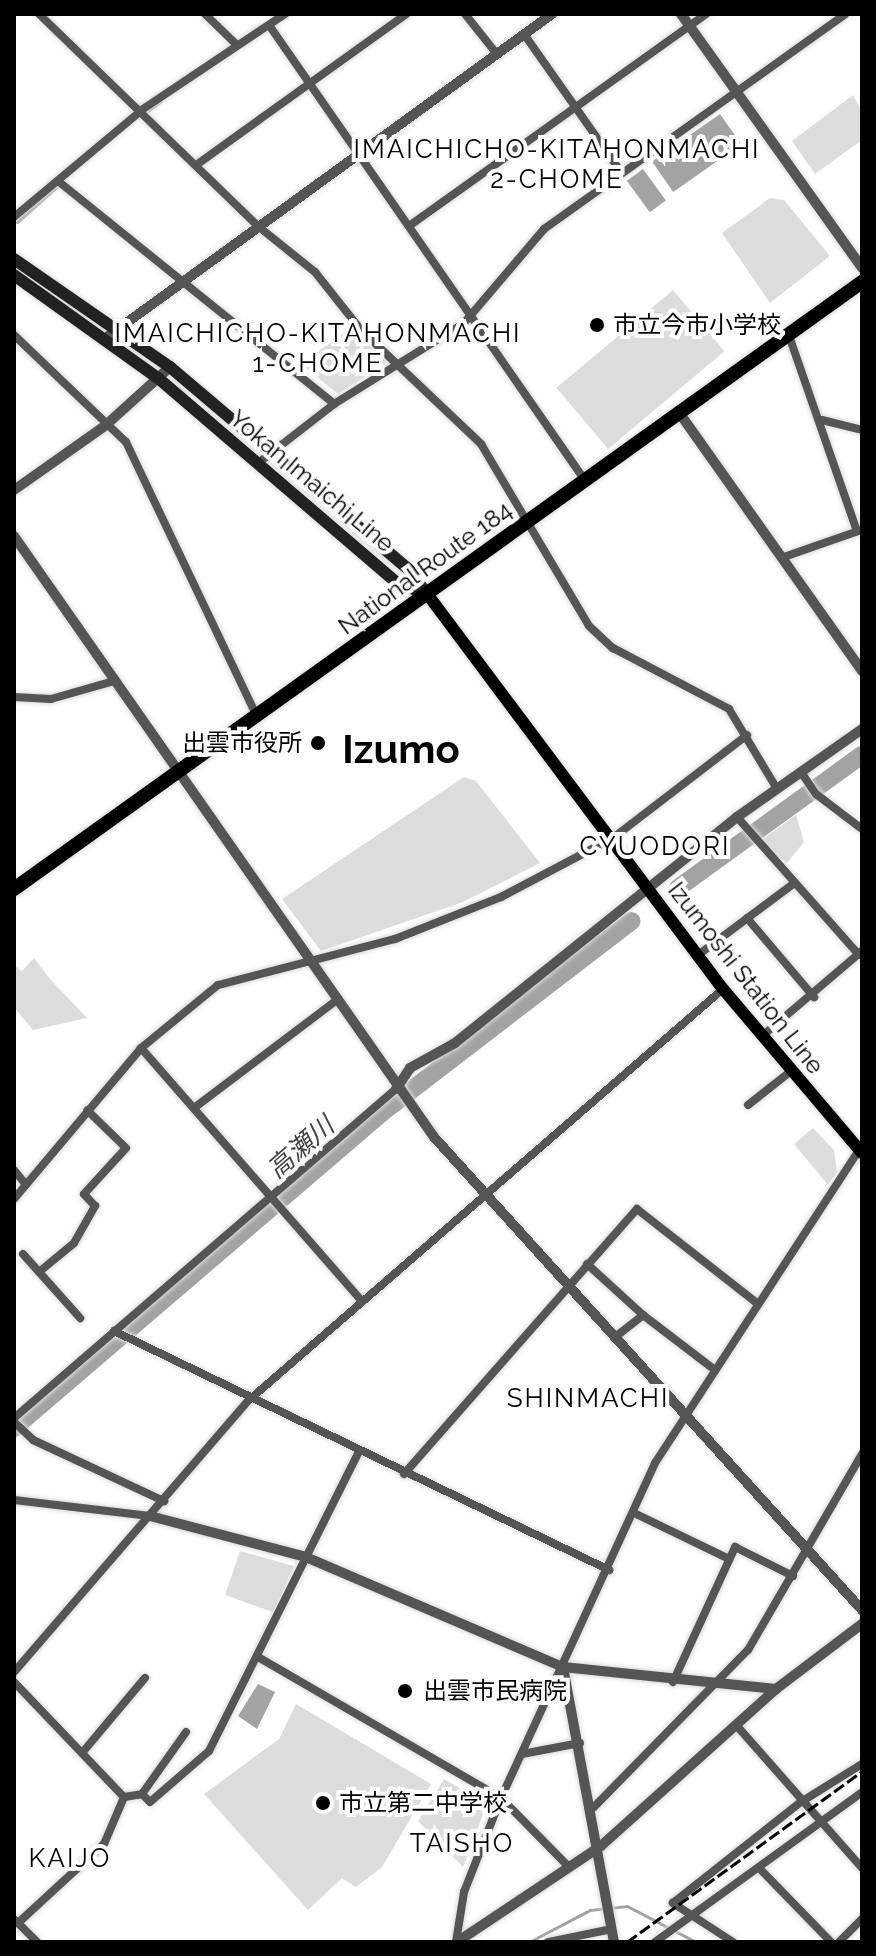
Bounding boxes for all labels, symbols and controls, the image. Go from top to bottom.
district label: IMAICHICHO-KITAHONMACHI 2-CHOME [353,134,761,196]
place label: 市立今市小学校 [613,311,781,339]
marker: 市立今市小学校 [588,316,606,334]
district label: IMAICHICHO-KITAHONMACHI 1-CHOME [114,318,522,380]
street label: Yokan Imaichi Line [224,404,400,558]
street label: National Route 184 [332,495,518,641]
district label: Izumo [342,725,460,773]
place label: 出雲市役所 [182,729,302,757]
marker: 出雲市役所 [309,734,327,752]
district label: CYUODORI [580,831,730,863]
street label: Izumoshi Station Line [662,876,830,1080]
water label: 高瀬川 [261,1111,341,1185]
district label: SHINMACHI [507,1383,669,1415]
place label: 出雲市民病院 [423,1677,567,1705]
marker: 出雲市民病院 [394,1680,416,1702]
place label: 市立第二中学校 [339,1789,507,1817]
marker: 市立第二中学校 [314,1794,332,1812]
district label: TAISHO [410,1828,514,1860]
district label: KAIJO [29,1843,111,1875]

